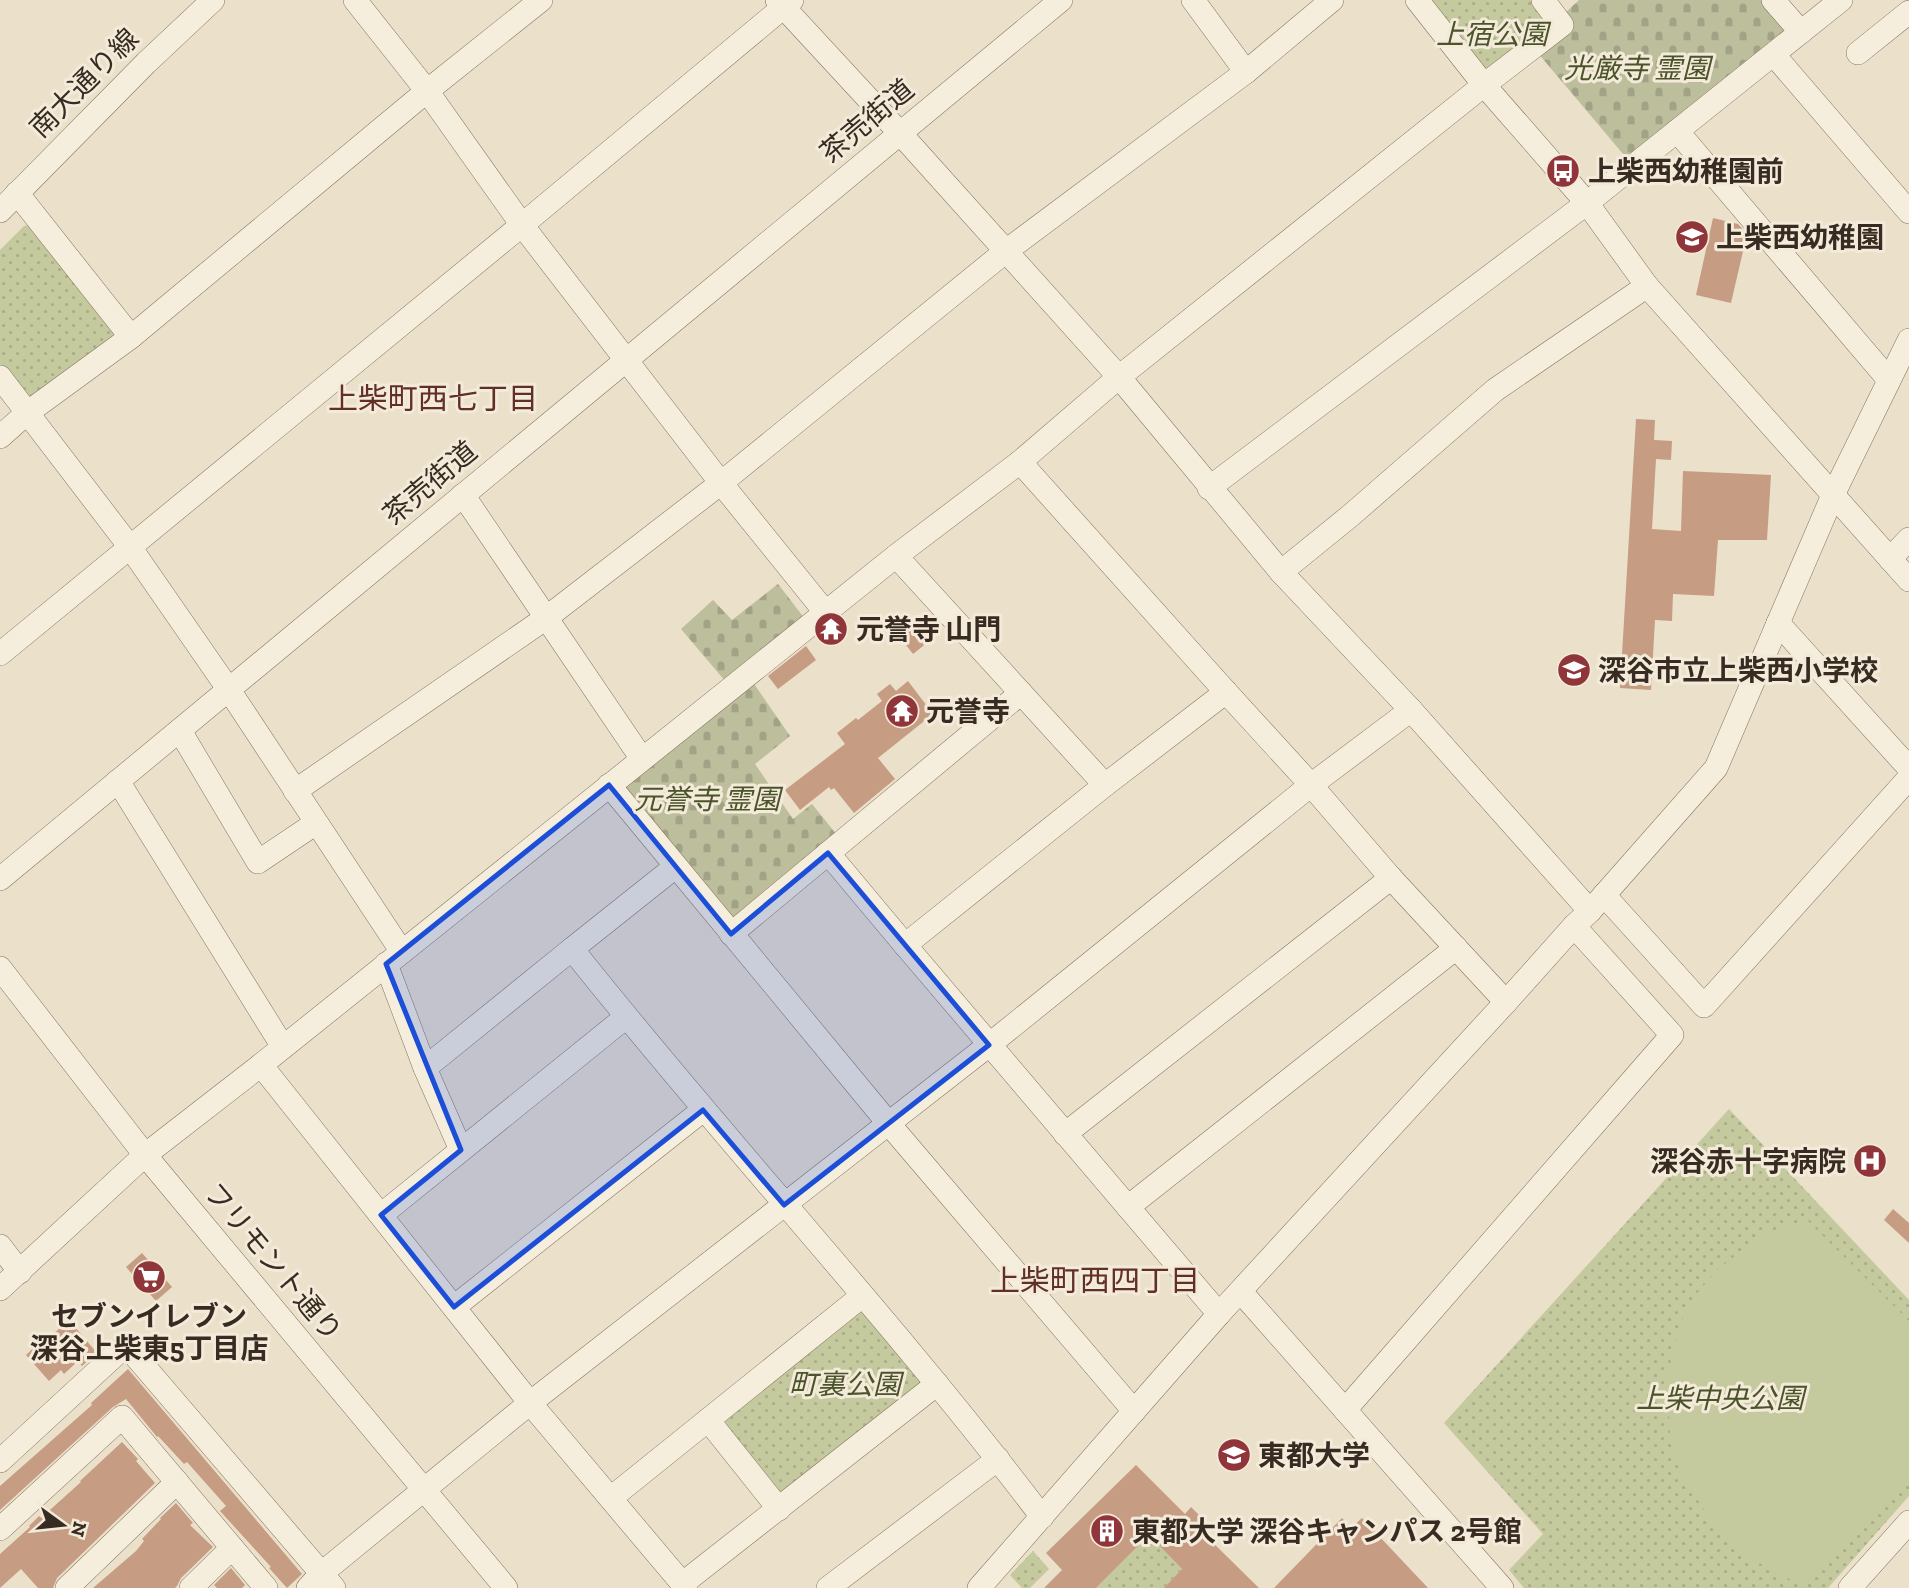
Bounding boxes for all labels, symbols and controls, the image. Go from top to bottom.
park label: 上宿公園 [1436,18,1552,51]
street label: 南大通り線 [23,22,145,144]
park label: 光厳寺 霊園 [1564,52,1714,85]
street label: 茶売街道 [813,72,921,170]
bus stop icon: 上柴西幼稚園前 [1544,152,1582,190]
place label: 上柴西幼稚園前 [1588,155,1784,188]
school or university icon: 上柴西幼稚園 [1673,218,1711,256]
place label: 上柴西幼稚園 [1716,221,1884,254]
district label: 上柴町西七丁目 [328,381,538,417]
street label: 茶売街道 [376,434,484,532]
temple icon: 元誉寺 山門 [812,610,850,648]
place label: 元誉寺 山門 [856,613,1001,646]
school or university icon: 深谷市立上柴西小学校 [1555,651,1593,689]
place label: 深谷市立上柴西小学校 [1598,654,1878,687]
temple icon: 元誉寺 [883,692,921,730]
place label: 元誉寺 [926,695,1010,728]
park label: 元誉寺 霊園 [634,783,784,816]
hospital icon: 深谷赤十字病院 [1851,1142,1889,1180]
place label: 深谷赤十字病院 [1650,1145,1846,1178]
street label: フリモント通り [197,1176,349,1348]
supermarket icon: セブンイレブン 深谷上柴東5丁目店 [130,1258,168,1296]
district label: 上柴町西四丁目 [990,1263,1200,1299]
place label: セブンイレブン 深谷上柴東5丁目店 [30,1300,268,1365]
park label: 町裏公園 [789,1368,905,1401]
park label: 上柴中央公園 [1636,1382,1808,1415]
school or university icon: 東都大学 [1215,1436,1253,1474]
place label: 東都大学 [1258,1439,1370,1472]
north arrow [28,1490,98,1560]
building icon: 東都大学 深谷キャンパス 2号館 [1088,1512,1126,1550]
place label: 東都大学 深谷キャンパス 2号館 [1132,1515,1522,1548]
text: N [66,1519,92,1539]

